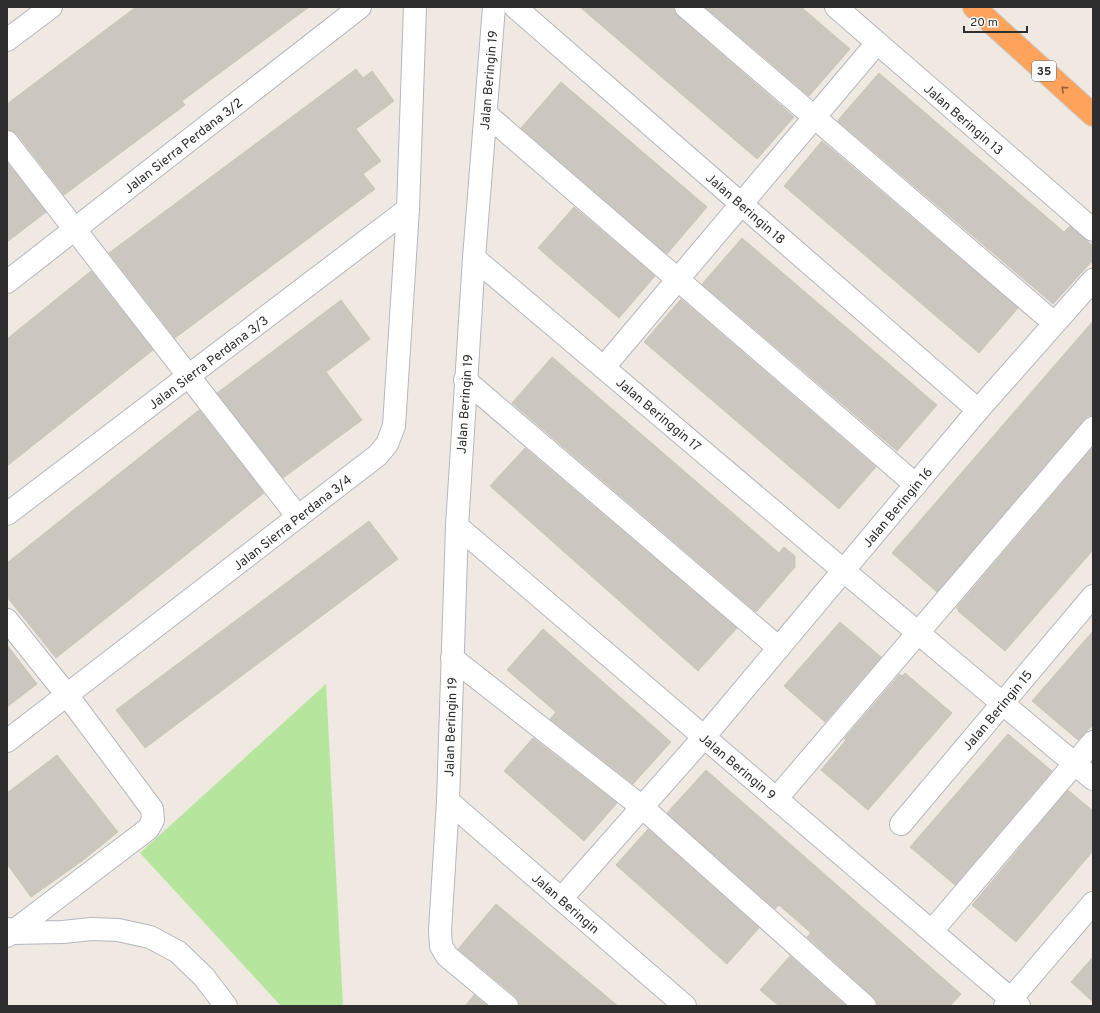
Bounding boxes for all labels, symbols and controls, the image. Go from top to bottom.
scale bar [964,8,1027,34]
text: 20 m [970,15,998,31]
street label: Jalan Beringin 19 [478,30,502,131]
road number: 35 [1032,61,1056,81]
street label: Jalan Beringin 13 [920,82,1006,159]
one-way arrow [1061,86,1069,94]
street label: Jalan Sierra Perdana 3/2 [122,95,247,198]
street label: Jalan Beringin 18 [702,171,788,248]
street label: Jalan Sierra Perdana 3/3 [146,313,272,414]
street label: Jalan Beringin 19 [455,354,477,455]
street label: Jalan Beringgin 17 [612,375,704,456]
street label: Jalan Beringin 16 [860,465,937,552]
street label: Jalan Sierra Perdana 3/4 [231,472,356,575]
street label: Jalan Beringin 15 [960,668,1037,755]
street label: Jalan Beringin 19 [442,677,462,777]
street label: Jalan Beringin 9 [695,731,778,804]
street label: Jalan Beringin [528,871,602,938]

